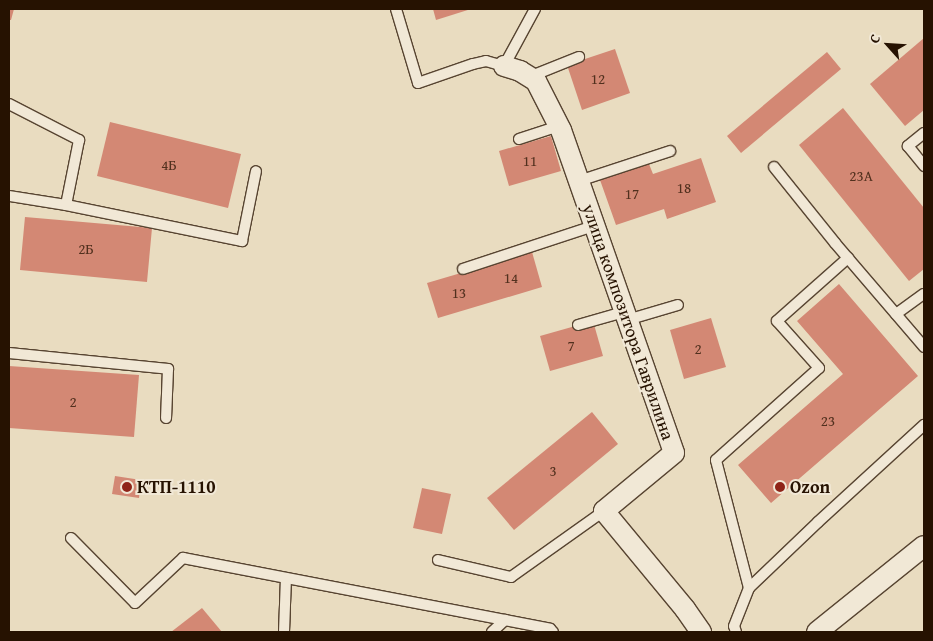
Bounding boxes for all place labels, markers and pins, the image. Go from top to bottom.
place label: КТП-1110 [137,476,216,498]
place label: Ozon [790,476,830,498]
marker: КТП-1110 [121,481,133,493]
marker: Ozon [774,481,786,493]

